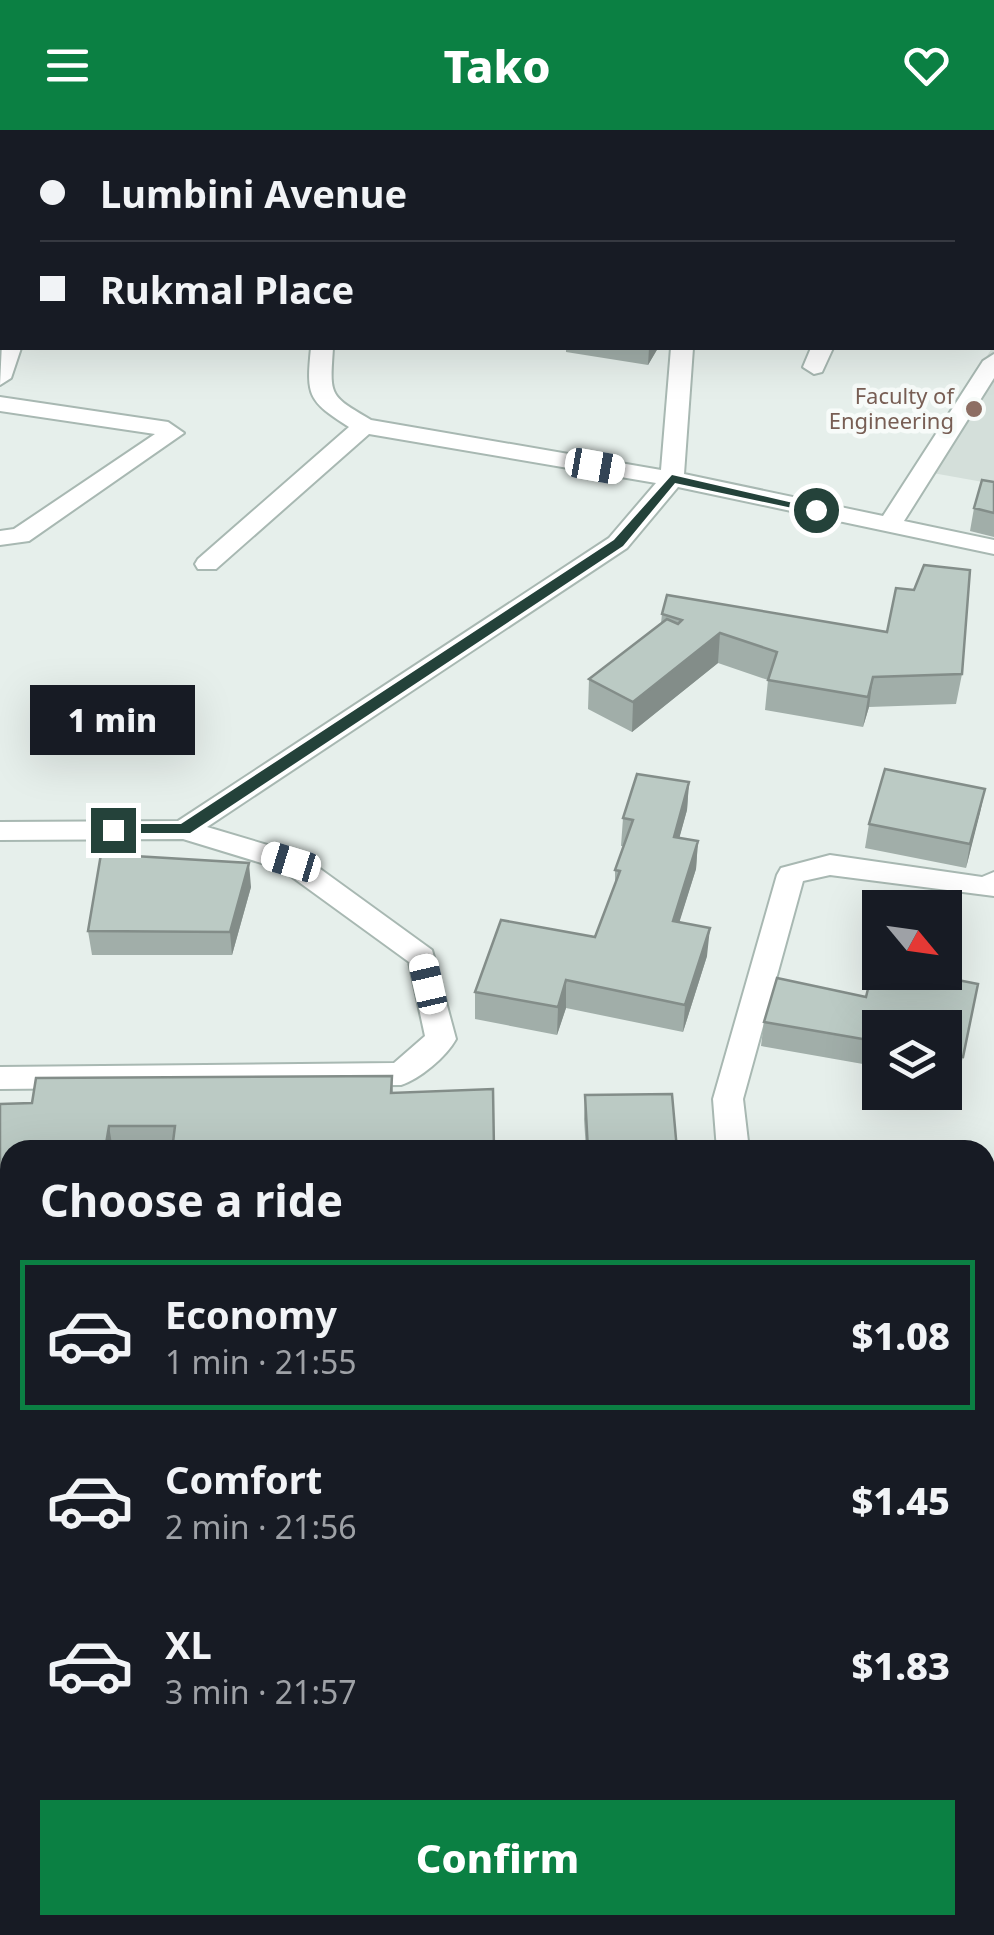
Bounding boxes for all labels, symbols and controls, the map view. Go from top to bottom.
text: Tako [443,35,551,96]
icon: menu [40,38,95,93]
icon: heart [899,38,954,93]
text: Lumbini Avenue [100,167,407,219]
text: Rukmal Place [100,263,354,315]
place label: Faculty of Engineering [829,380,955,435]
marker: Faculty of Engineering [963,398,985,420]
car [563,446,627,486]
route start [794,488,839,533]
callout: 1 min [31,685,196,755]
text: 1 min [68,698,157,741]
route end [91,808,136,853]
car [258,839,324,885]
north arrow [862,890,962,990]
map controls [862,890,962,1110]
car [407,951,449,1017]
button: layers [862,1010,962,1110]
text: Choose a ride [40,1169,343,1230]
text: Economy [165,1288,337,1340]
icon: car [45,1290,135,1380]
text: $1.08 [851,1309,950,1361]
text: 1 min · 21:55 [165,1340,357,1383]
text: Comfort [165,1453,322,1505]
icon: car [45,1455,135,1545]
text: $1.45 [851,1474,950,1526]
text: 2 min · 21:56 [165,1505,357,1548]
text: XL [165,1618,212,1670]
icon: car [45,1620,135,1710]
text: $1.83 [851,1639,950,1691]
text: 3 min · 21:57 [165,1670,357,1713]
button: Confirm [40,1800,955,1915]

